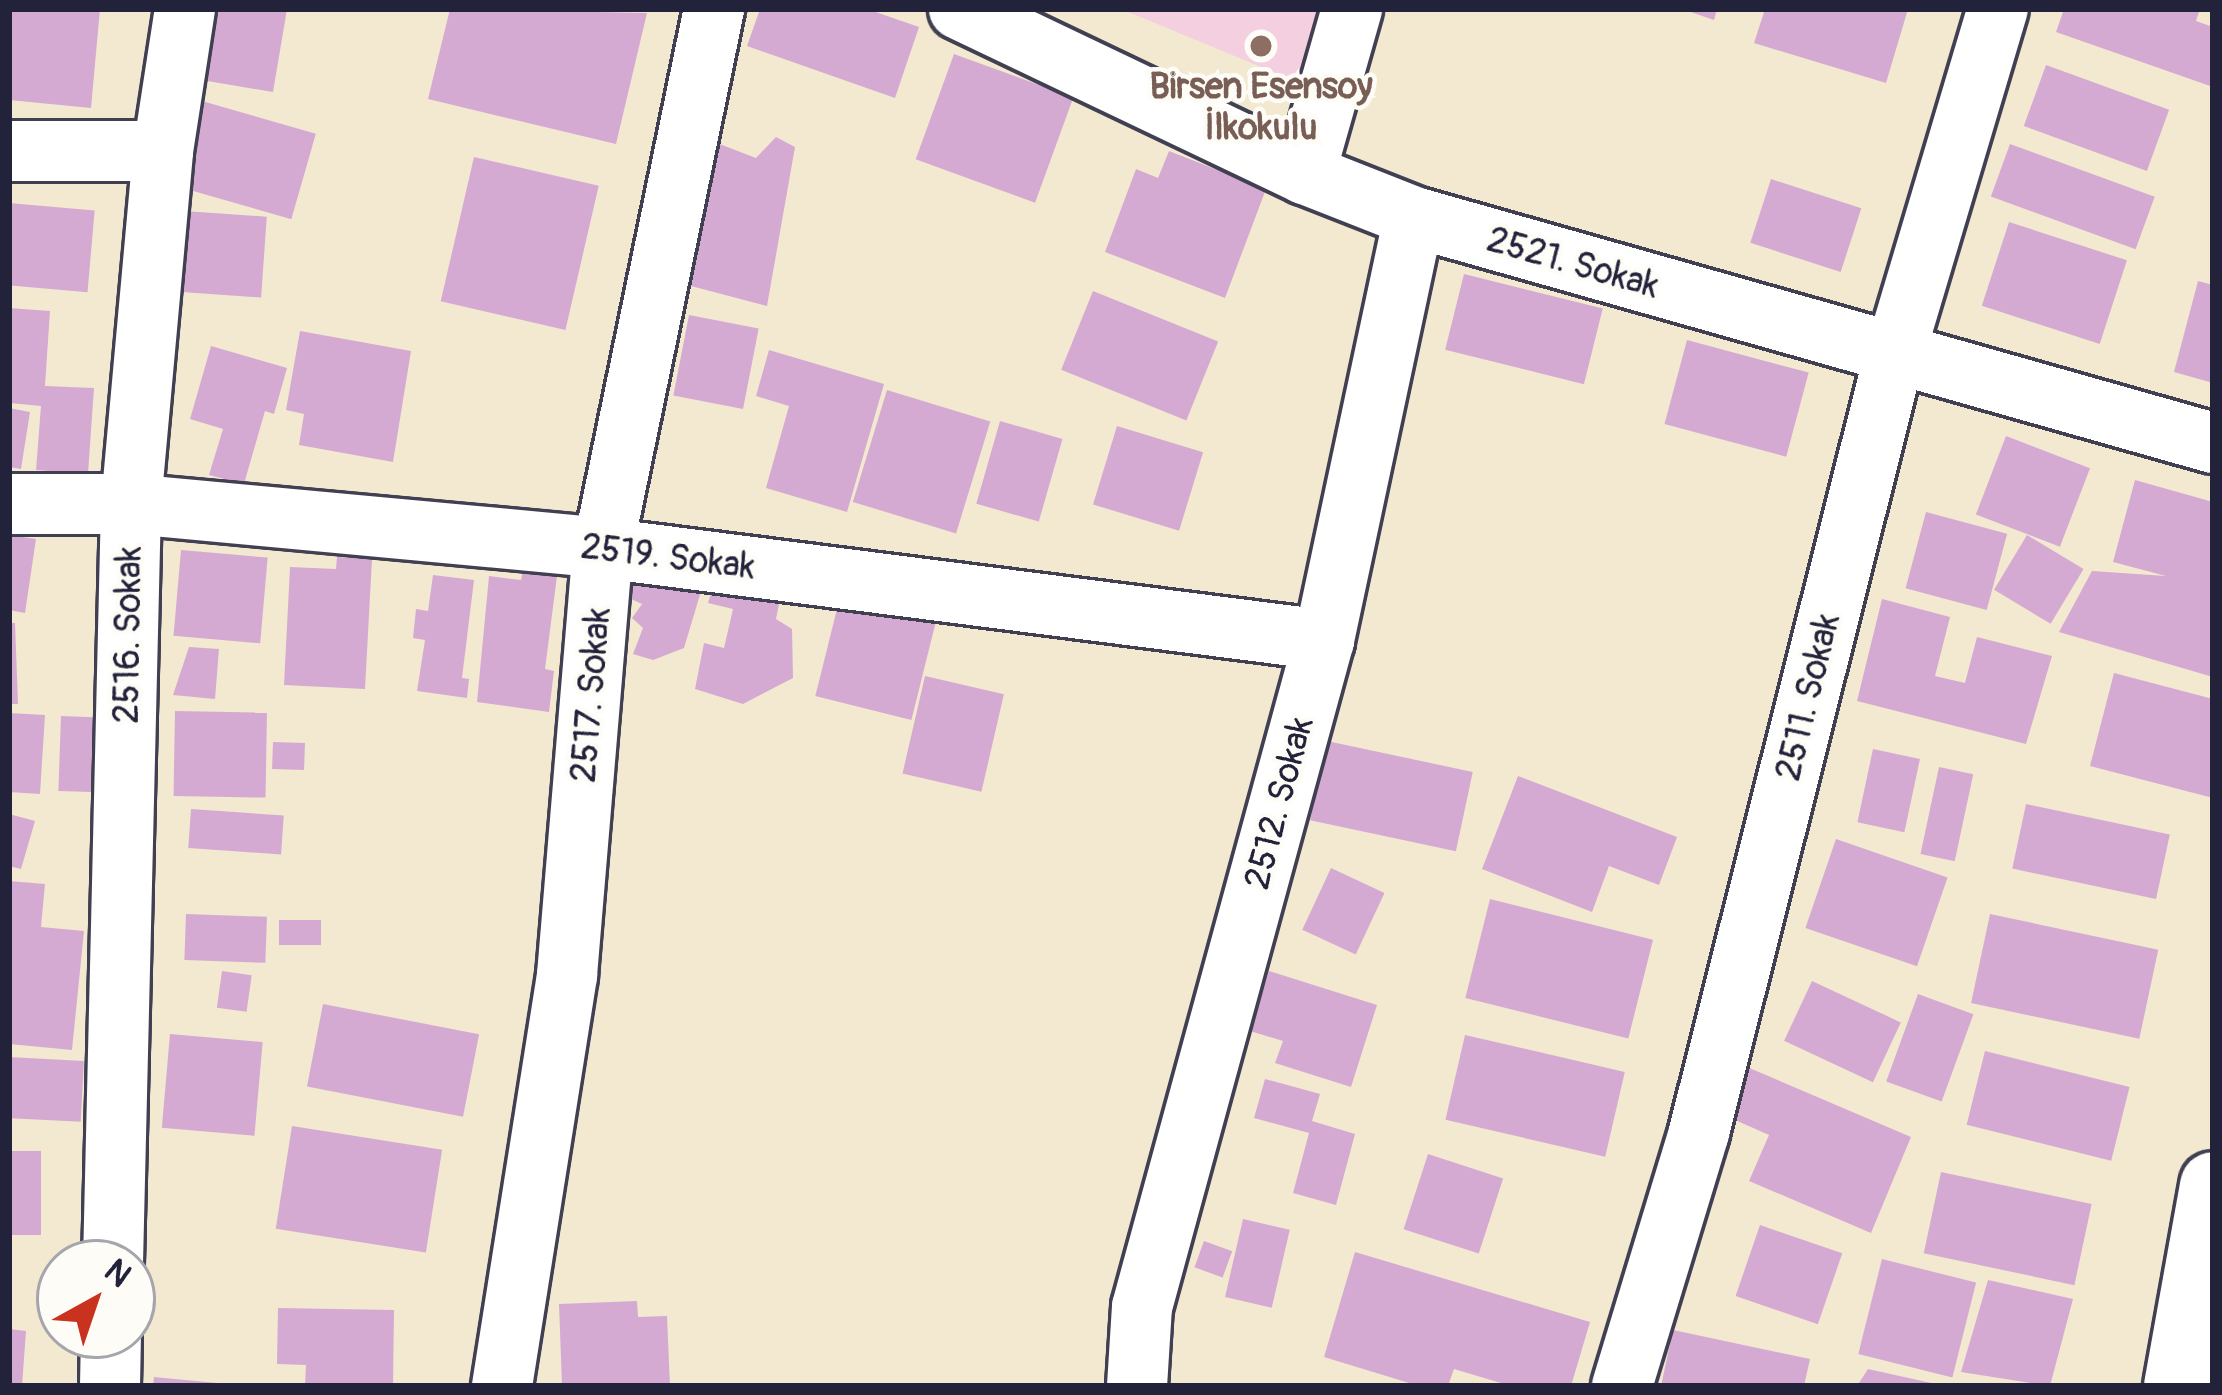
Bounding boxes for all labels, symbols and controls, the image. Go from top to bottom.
marker: Birsen Esensoy İlkokulu [1248,33,1274,59]
place label: Birsen Esensoy İlkokulu [1149,64,1373,149]
street label: 2521. Sokak [1482,218,1664,308]
street label: 2519. Sokak [579,525,757,589]
street label: 2516. Sokak [105,546,151,724]
street label: 2517. Sokak [562,606,620,784]
street label: 2511. Sokak [1766,609,1850,785]
street label: 2512. Sokak [1235,712,1323,894]
north arrow [36,1239,156,1359]
text: N [96,1250,139,1296]

